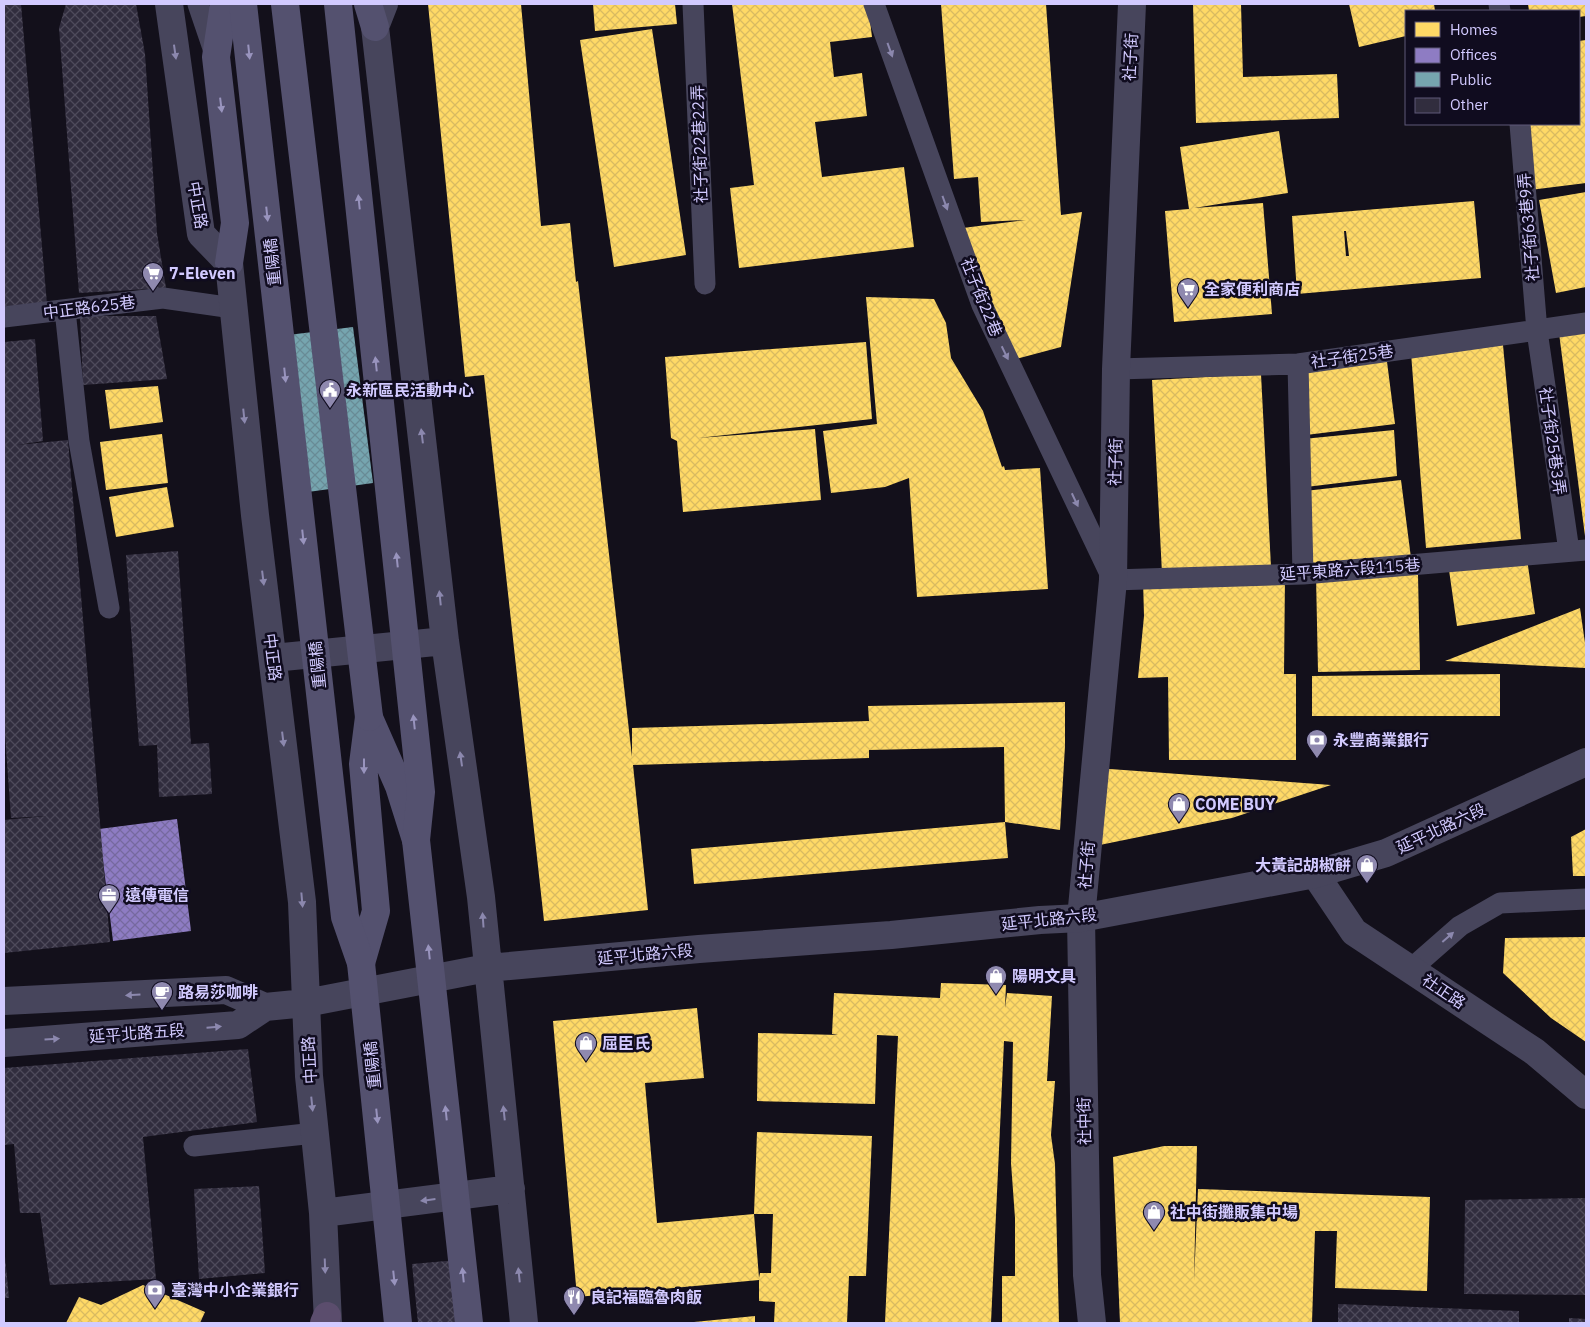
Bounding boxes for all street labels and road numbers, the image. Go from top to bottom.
street label: 社子街 [1119,33,1141,81]
street label: 社子街22巷22弄 [687,84,711,204]
street label: 社子街63巷9弄 [1513,172,1543,282]
street label: 中正路 [184,180,212,230]
street label: 重陽橋 [260,237,284,287]
street label: 社子街22巷 [957,255,1007,339]
street label: 中正路625巷 [42,291,136,323]
street label: 社子街25巷 [1309,340,1395,372]
street label: 社子街25巷3弄 [1536,386,1570,496]
street label: 社子街 [1105,438,1125,486]
street label: 延平東路六段115巷 [1279,554,1421,584]
street label: 中正路 [260,632,286,682]
street label: 重陽橋 [305,640,329,690]
street label: 延平北路六段 [1393,799,1489,857]
street label: 社子街 [1074,840,1098,890]
street label: 延平北路六段 [1000,904,1098,934]
street label: 延平北路六段 [596,940,694,968]
street label: 社正路 [1419,969,1469,1013]
street label: 延平北路五段 [88,1020,186,1046]
street label: 中正路 [298,1036,320,1084]
street label: 重陽橋 [360,1040,384,1090]
street label: 社中街 [1074,1097,1094,1145]

